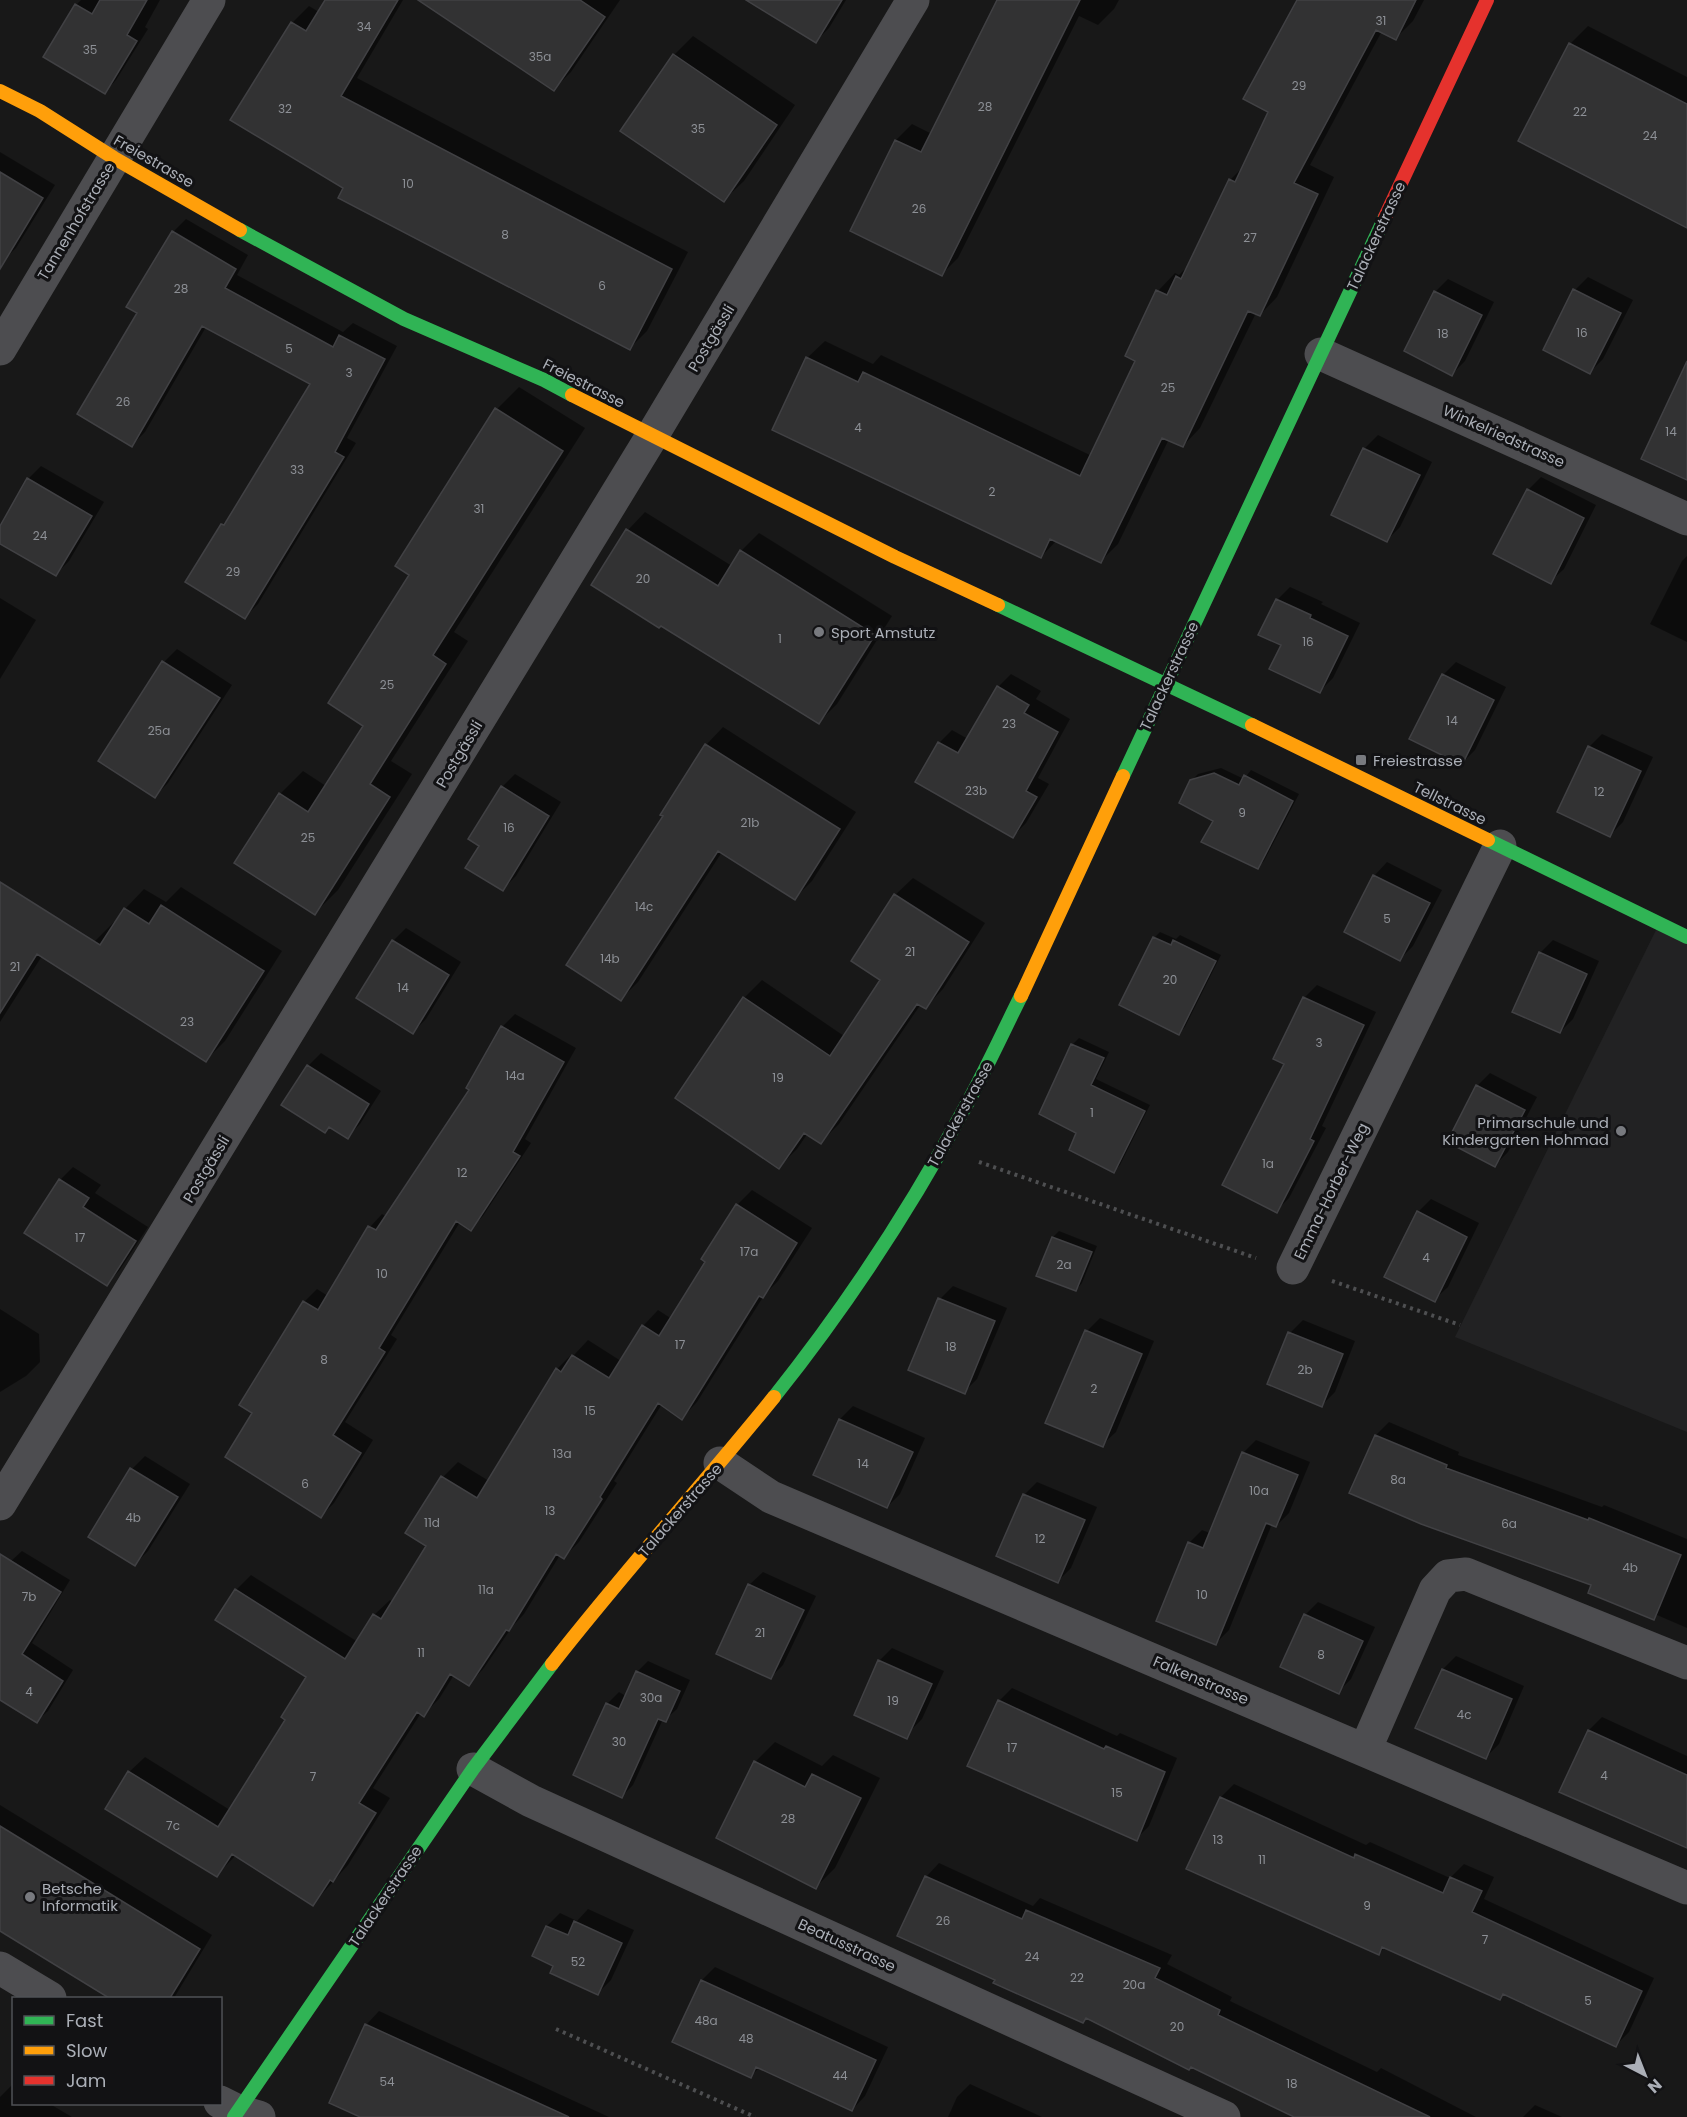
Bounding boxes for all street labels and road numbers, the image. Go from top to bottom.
street label: Freiestrasse [110,130,198,192]
street label: Tannenhofstrasse [32,158,120,284]
street label: Talackerstrasse [1342,178,1410,294]
street label: Postgässli [683,300,739,376]
street label: Freiestrasse [539,353,629,413]
street label: Winkelriedstrasse [1440,400,1568,472]
street label: Talackerstrasse [1135,618,1203,734]
street label: Postgässli [431,716,487,792]
street label: Tellstrasse [1410,776,1490,830]
street label: Talackerstrasse [922,1057,998,1171]
street label: Emma-Horber-Weg [1289,1119,1373,1263]
street label: Postgässli [178,1131,234,1207]
street label: Talackerstrasse [633,1459,727,1561]
street label: Falkenstrasse [1150,1650,1252,1710]
street label: Talackerstrasse [343,1841,427,1951]
street label: Beatusstrasse [795,1913,899,1977]

